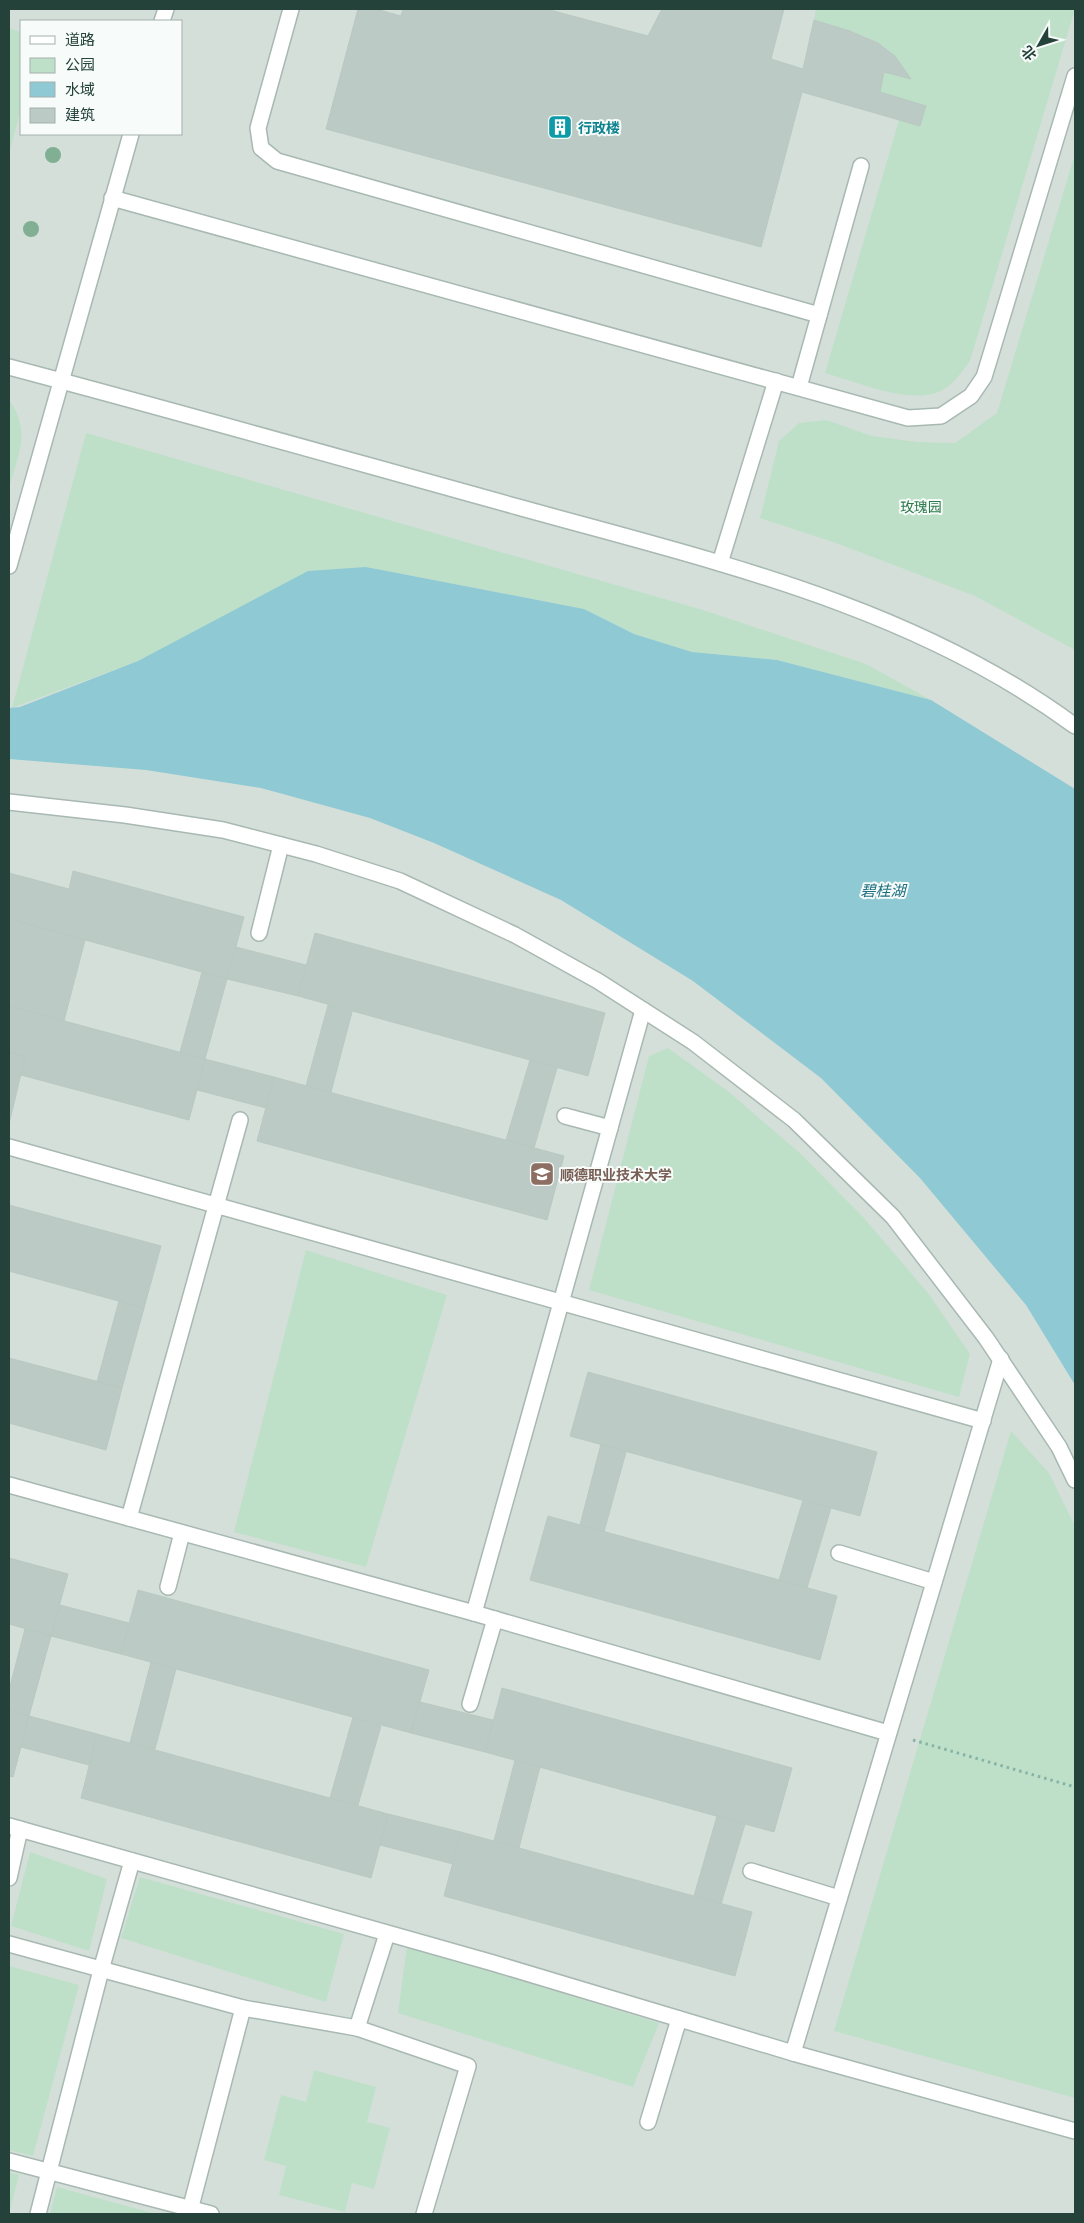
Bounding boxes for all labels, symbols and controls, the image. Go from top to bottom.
legend [20,20,182,135]
north arrow [1014,20,1064,70]
text: 道路 [65,30,95,48]
text: 北 [1017,43,1040,64]
text: 公园 [65,55,95,73]
text: 水域 [65,80,95,98]
text: 建筑 [65,105,95,123]
building icon: 行政楼 [547,114,573,140]
place label: 行政楼 [578,119,620,136]
park label: 玫瑰园 [900,498,942,515]
water label: 碧桂湖 [860,881,907,899]
school or university icon: 顺德职业技术大学 [529,1161,555,1187]
place label: 顺德职业技术大学 [560,1166,672,1183]

